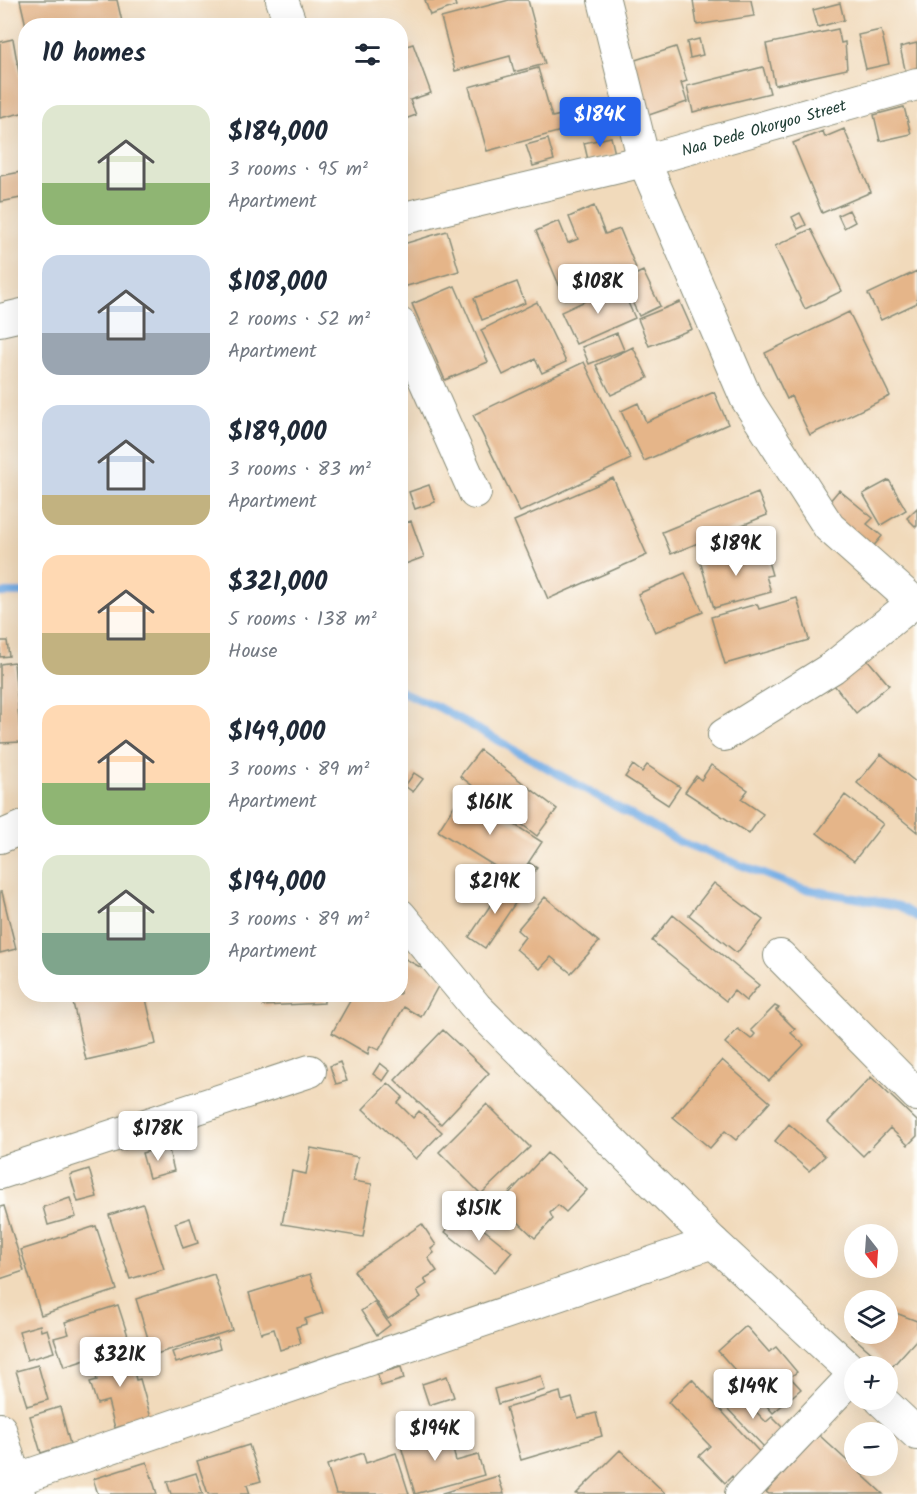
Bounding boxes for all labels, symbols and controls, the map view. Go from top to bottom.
text: 10 homes [42,33,146,75]
icon: filters [351,38,384,71]
street label: Naa Dede Okoryoo Street [679,93,850,164]
pin: $184K [558,97,642,148]
text: $184K [574,100,626,132]
text: $184,000 [228,112,328,154]
icon: home [90,129,162,201]
text: 3 rooms · 95 m² [228,154,368,186]
text: Apartment [228,186,317,218]
text: $108,000 [228,262,327,304]
pin: $108K [556,264,640,315]
text: $108K [572,267,624,299]
icon: home [90,279,162,351]
text: 2 rooms · 52 m² [228,304,370,336]
text: Apartment [228,336,317,368]
text: $189,000 [228,412,327,454]
icon: home [90,429,162,501]
text: 3 rooms · 83 m² [228,454,371,486]
text: Apartment [228,486,317,518]
pin: $189K [694,526,778,577]
text: $189K [710,529,762,561]
text: $321,000 [228,562,327,604]
icon: home [90,579,162,651]
text: 5 rooms · 138 m² [228,604,377,636]
text: House [228,636,278,668]
text: $149,000 [228,712,325,754]
icon: home [90,729,162,801]
text: 3 rooms · 89 m² [228,754,369,786]
pin: $161K [448,785,532,836]
text: Apartment [228,786,317,818]
text: $161K [467,788,513,820]
text: $194,000 [228,862,325,904]
pin: $219K [453,864,537,915]
text: $219K [469,867,521,899]
icon: home [90,879,162,951]
text: 3 rooms · 89 m² [228,904,369,936]
text: Apartment [228,936,317,968]
pin: $178K [116,1111,200,1162]
text: $178K [132,1114,184,1146]
pin: $151K [437,1191,521,1242]
text: $151K [456,1194,502,1226]
north arrow [844,1224,898,1278]
map controls [844,1224,898,1476]
button: layers [844,1290,898,1344]
pin: $321K [78,1337,162,1388]
text: $321K [94,1340,146,1372]
button: + [844,1356,898,1410]
pin: $149K [711,1369,795,1420]
text: $149K [728,1372,778,1404]
pin: $194K [393,1411,477,1462]
text: $194K [410,1414,460,1446]
button: − [844,1422,898,1476]

